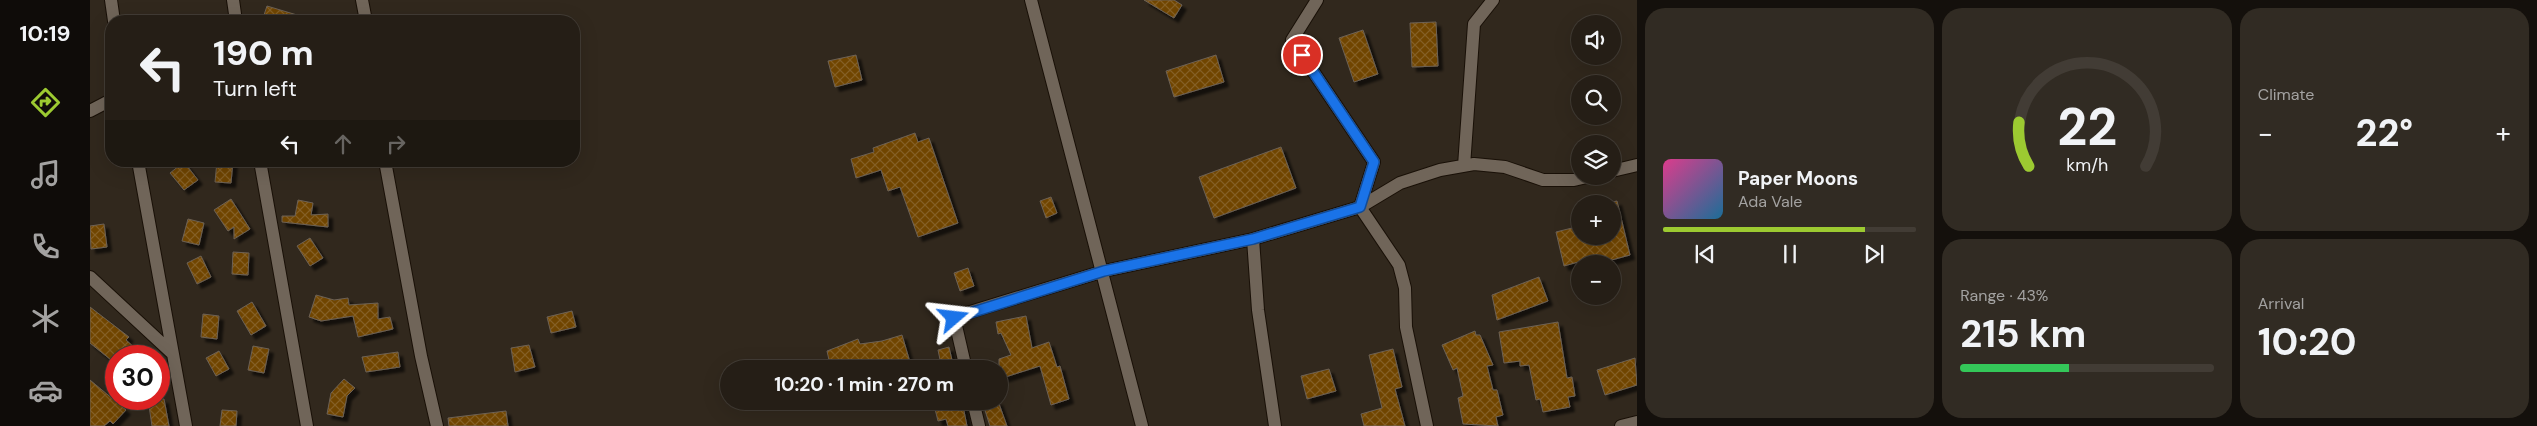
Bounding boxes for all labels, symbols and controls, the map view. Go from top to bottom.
map controls [1571,15,1621,305]
button: sound [1571,15,1621,65]
text: 10:19 [19,19,71,48]
text: 190 m [213,30,314,76]
pin [1281,34,1323,76]
icon: left [130,35,195,100]
icon: arrive [1288,41,1316,69]
text: Turn left [213,74,297,103]
button: search [1571,75,1621,125]
text: Climate [2258,84,2314,105]
icon: directions [28,85,63,120]
text: 22 [2057,93,2117,161]
text: 22° [2356,108,2413,158]
text: − [2258,115,2273,152]
text: + [2496,115,2511,152]
icon: left [276,130,304,158]
icon: ahead [329,130,357,158]
icon: right [382,130,410,158]
button: layers [1571,135,1621,185]
text: km/h [2066,153,2108,177]
icon: music [28,157,63,192]
text: Paper Moons [1738,166,1858,191]
text: Ada Vale [1738,191,1802,212]
button: + [1571,195,1621,245]
icon: phone [28,229,63,264]
icon: previous [1691,240,1719,268]
icon: pause [1776,240,1804,268]
icon: next [1860,240,1888,268]
button: − [1571,255,1621,305]
text: Range · 43% [1960,285,2048,306]
position arrow [927,291,979,343]
text: Arrival [2258,293,2304,314]
icon: climate [28,301,63,336]
text: 215 km [1960,309,2086,359]
text: 10:20 [2258,317,2356,367]
speed limit sign: 30 [105,345,170,410]
text: 10:20 · 1 min · 270 m [774,372,954,397]
icon: car [28,373,63,408]

